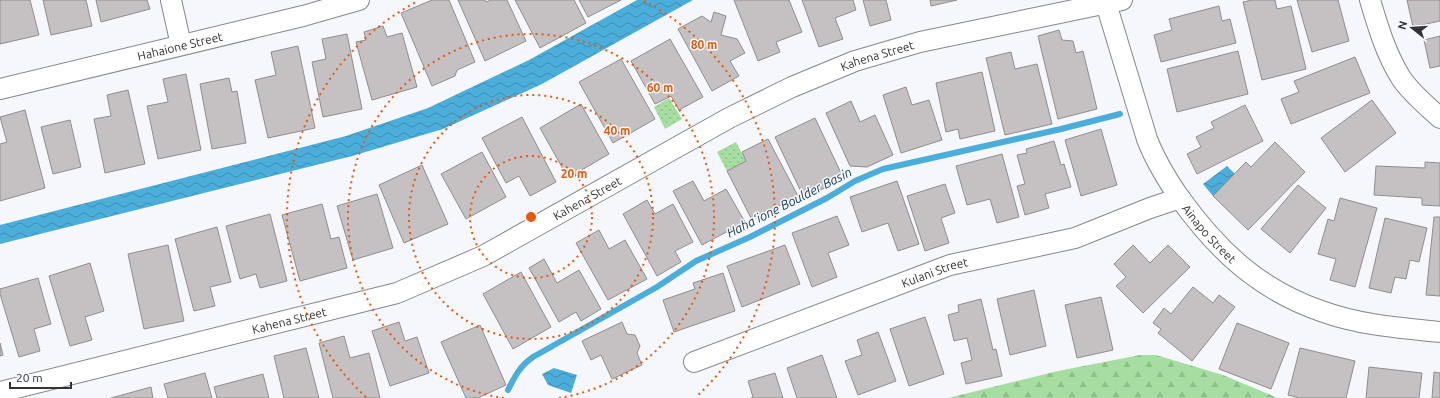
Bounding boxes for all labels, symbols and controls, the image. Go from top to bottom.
north arrow [1392,8,1432,48]
text: N [1395,19,1409,31]
street label: Hahaione Street [136,29,224,62]
text: 80 m [691,38,717,51]
street label: Kahena Street [838,38,916,73]
text: 60 m [647,81,673,94]
text: 40 m [604,124,630,137]
water label: Haha‘ione Boulder Basin [724,164,854,240]
text: 20 m [561,167,587,180]
street label: Kahena Street [551,173,624,222]
street label: Ainapo Street [1180,202,1239,265]
centre of rings [524,210,538,224]
street label: Kulani Street [900,255,969,289]
street label: Kahena Street [251,304,328,335]
scale bar [10,364,71,390]
text: 20 m [16,371,43,384]

